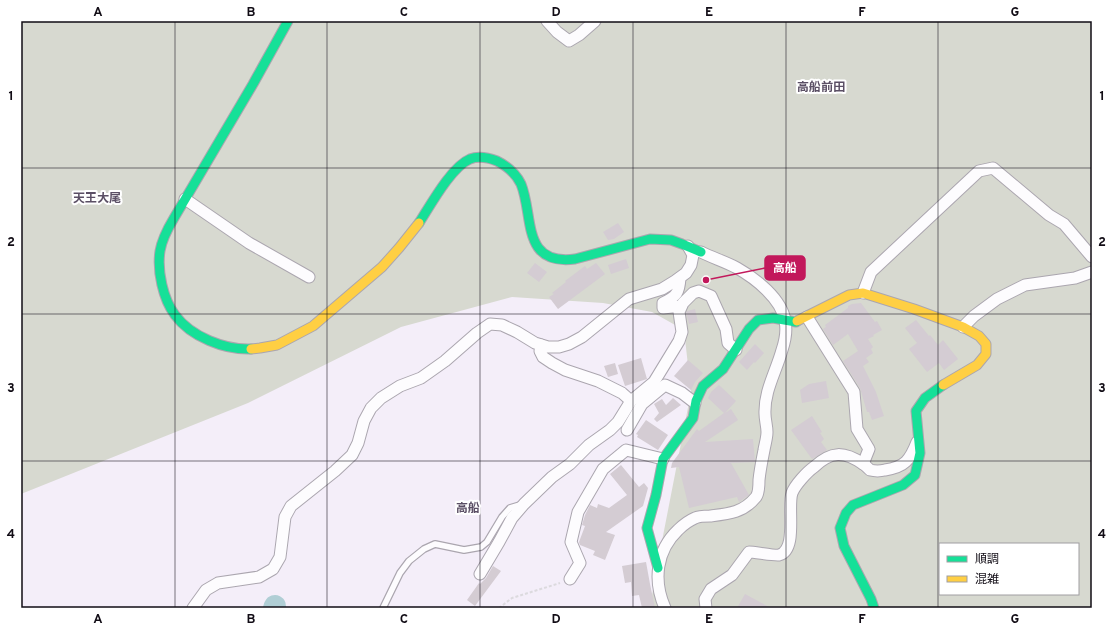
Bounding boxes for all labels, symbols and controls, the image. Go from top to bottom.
text: A [93,5,103,21]
text: B [247,5,256,21]
text: C [400,5,408,21]
text: D [551,5,561,21]
text: E [705,5,713,21]
text: F [858,5,866,21]
text: G [1011,5,1020,21]
district label: 高船前田 [797,80,845,96]
text: 1 [8,89,14,105]
text: 1 [1099,89,1105,105]
district label: 天王大尾 [73,191,121,207]
text: 2 [7,235,15,251]
text: 2 [1098,235,1106,251]
callout: 高船 [765,256,805,280]
text: 高船 [773,261,797,277]
text: 3 [7,381,15,397]
text: 3 [1098,381,1106,397]
district label: 高船 [456,501,480,517]
text: 4 [7,527,15,543]
text: 4 [1098,527,1106,543]
legend [939,543,1079,595]
text: 順調 [975,552,999,568]
text: 混雑 [975,572,999,588]
text: A [93,612,103,628]
text: B [247,612,256,628]
text: C [400,612,408,628]
text: D [551,612,561,628]
text: E [705,612,713,628]
text: F [858,612,866,628]
text: G [1011,612,1020,628]

